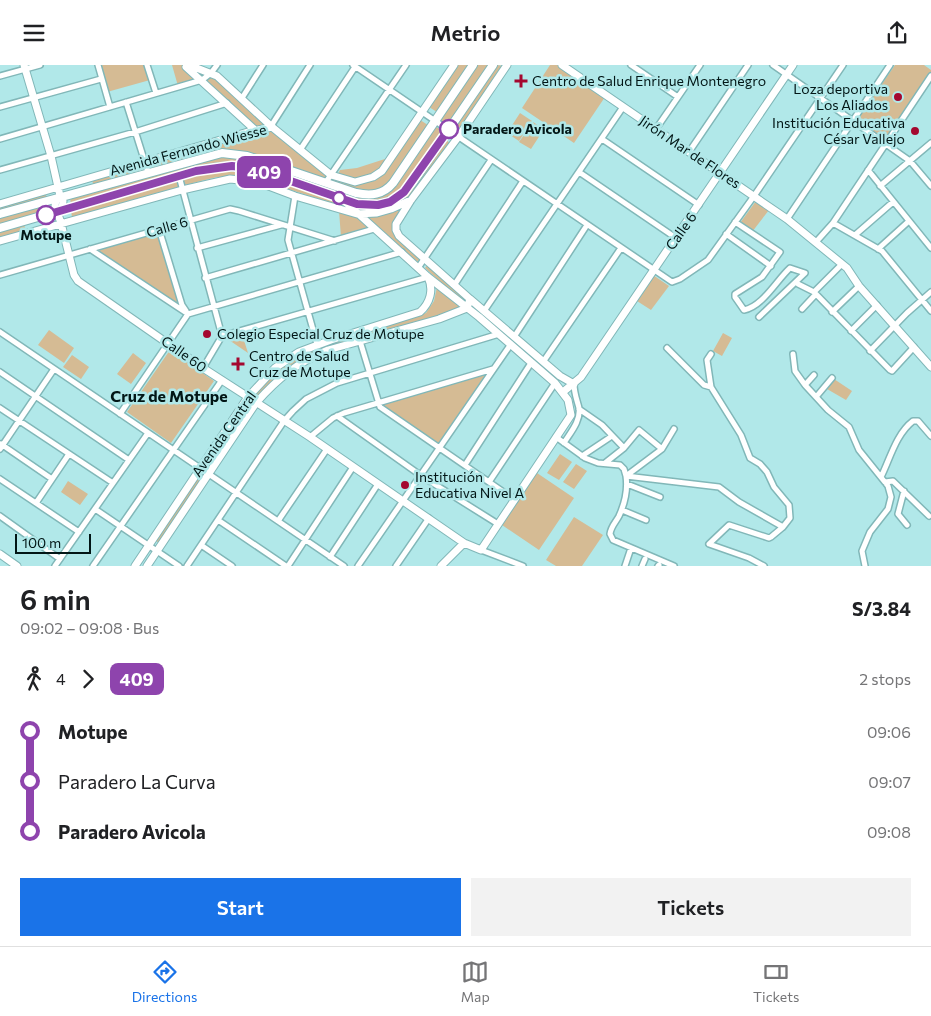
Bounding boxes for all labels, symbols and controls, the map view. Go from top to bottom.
icon: menu [20,19,48,47]
text: Metrio [431,19,500,46]
icon: share [883,19,911,47]
place label: Centro de Salud Enrique Montenegro [532,72,766,89]
marker: Centro de Salud Enrique Montenegro [514,74,528,88]
place label: Loza deportiva Los Aliados [793,80,888,113]
marker: Loza deportiva Los Aliados [892,91,904,103]
street label: Jirón Mar de Flores [637,111,744,192]
place label: Institución Educativa César Vallejo [772,114,905,147]
marker: Paradero Avicola [439,119,459,139]
street label: Avenida Fernando Wiesse [108,120,268,179]
place label: Paradero Avicola [463,120,572,137]
marker: Institución Educativa César Vallejo [909,125,921,137]
line badge: 409 [235,156,293,188]
text: 409 [247,161,281,183]
unlabelled marker [332,191,346,205]
marker: Motupe [36,205,56,225]
street label: Calle 6 [661,208,700,253]
street label: Calle 6 [144,212,190,241]
place label: Motupe [20,226,72,243]
place label: Colegio Especial Cruz de Motupe [217,325,424,342]
marker: Colegio Especial Cruz de Motupe [201,328,213,340]
street label: Calle 60 [158,332,210,375]
place label: Centro de Salud Cruz de Motupe [249,347,351,380]
marker: Centro de Salud Cruz de Motupe [231,357,245,371]
district label: Cruz de Motupe [110,386,228,405]
street label: Avenida Central [188,388,259,480]
place label: Institución Educativa Nivel A [415,468,525,501]
marker: Institución Educativa Nivel A [399,479,411,491]
scale bar [15,531,91,554]
text: 100 m [22,534,61,551]
text: 6 min [20,582,91,616]
text: S/3.84 [852,597,911,620]
text: 09:02 – 09:08 · Bus [20,618,159,637]
icon: walk [20,665,48,693]
icon: forward [74,665,102,693]
text: 409 [120,668,154,690]
text: 4 [56,669,66,688]
text: 2 stops [859,669,911,688]
text: Motupe [58,720,128,743]
text: 09:06 [867,722,911,741]
text: Paradero La Curva [58,770,216,793]
text: 09:07 [868,772,911,791]
text: Paradero Avicola [58,820,206,843]
text: 09:08 [867,822,911,841]
button: Start [20,878,461,936]
button: Tickets [471,878,911,936]
tab: Directions [132,958,197,1005]
tab: Map [461,958,490,1005]
tab: Tickets [753,958,799,1005]

